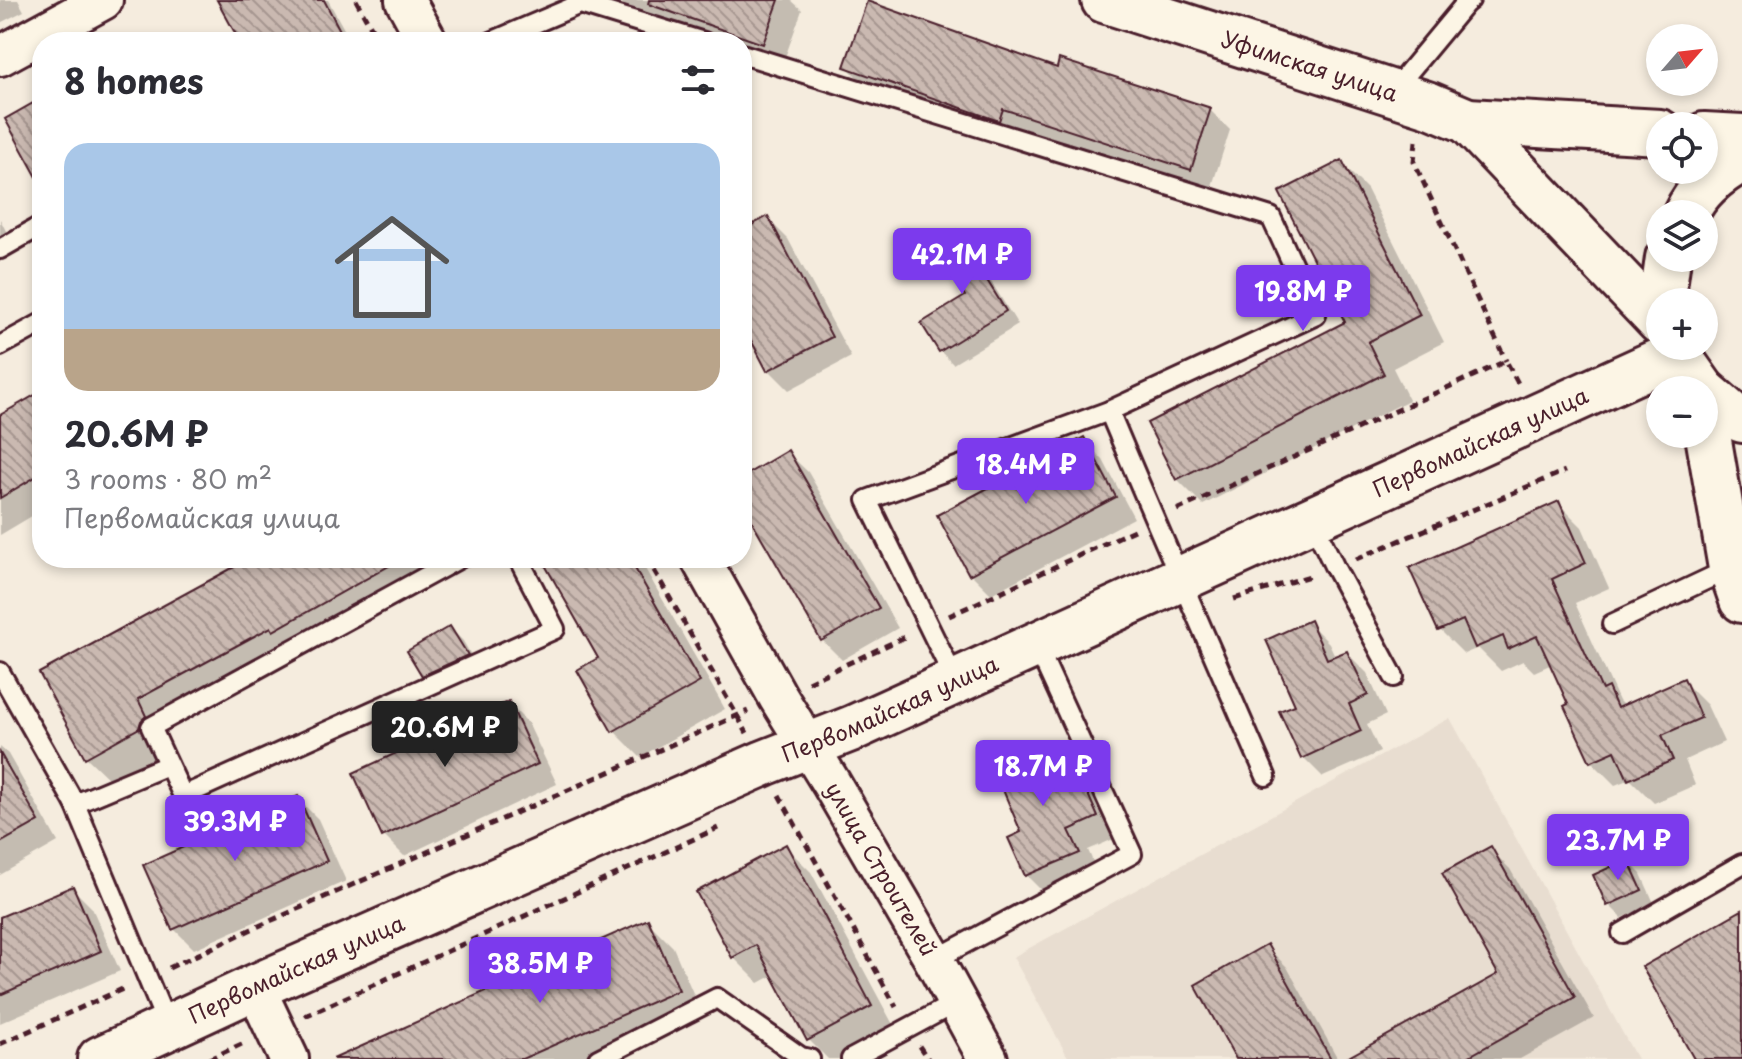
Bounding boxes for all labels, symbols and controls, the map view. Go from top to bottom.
street label: Уфимская улица [1218,21,1403,109]
north arrow [1646,24,1718,96]
map controls [1646,24,1718,448]
text: 8 homes [64,54,204,106]
icon: filters [676,58,720,102]
button: locate [1646,112,1718,184]
icon: home [320,195,464,339]
button: layers [1646,200,1718,272]
pin: 42.1M ₽ [888,228,1036,296]
text: 42.1M ₽ [911,234,1013,273]
pin: 19.8M ₽ [1229,265,1377,333]
text: 19.8M ₽ [1254,271,1352,310]
button: + [1646,288,1718,360]
button: − [1646,376,1718,448]
street label: Первомайская улица [1367,378,1593,504]
text: 20.6M ₽ [64,407,208,459]
pin: 18.4M ₽ [952,438,1100,506]
text: 18.4M ₽ [975,444,1077,483]
text: 3 rooms · 80 m² [64,459,272,498]
text: Первомайская улица [64,498,340,537]
street label: Первомайская улица [776,646,1003,770]
pin: 20.6M ₽ [371,701,519,769]
text: 20.6M ₽ [390,707,500,746]
pin: 18.7M ₽ [969,740,1117,808]
text: 18.7M ₽ [993,746,1093,785]
street label: улица Строителей [819,775,946,962]
pin: 39.3M ₽ [161,795,309,863]
text: 39.3M ₽ [183,801,287,840]
pin: 23.7M ₽ [1544,814,1692,882]
text: 23.7M ₽ [1565,820,1671,859]
street label: Первомайская улица [182,905,409,1031]
pin: 38.5M ₽ [466,937,614,1005]
text: 38.5M ₽ [487,943,593,982]

